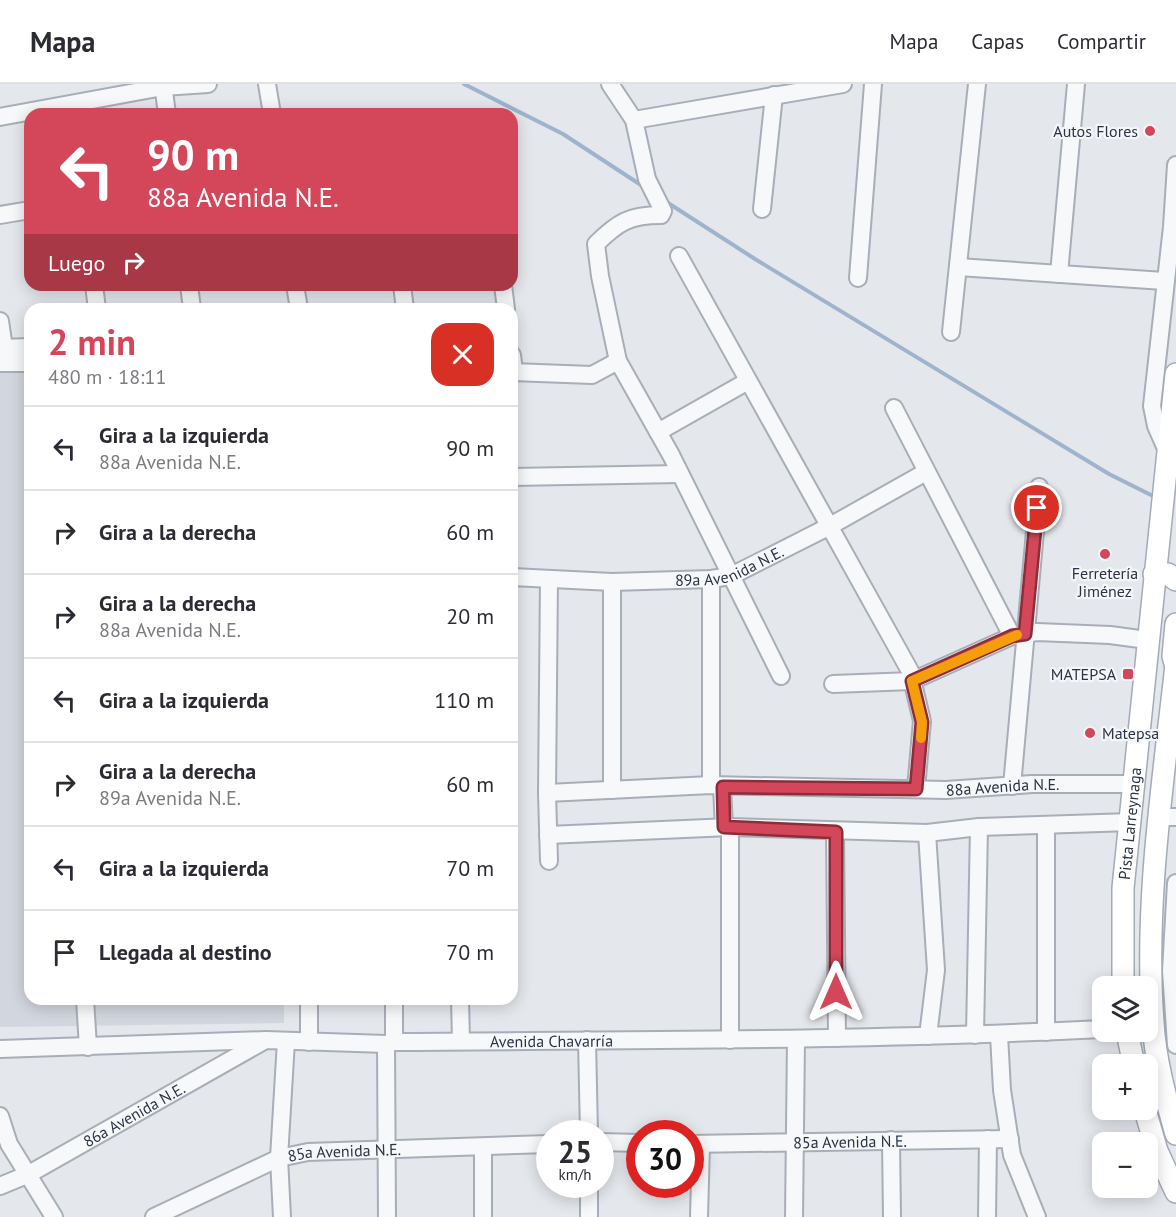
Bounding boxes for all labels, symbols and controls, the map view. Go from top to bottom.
text: Mapa [30,23,95,60]
text: Mapa [890,28,938,55]
text: Capas [971,28,1024,55]
text: Compartir [1057,28,1146,55]
place label: Autos Flores [1053,121,1138,141]
marker: Autos Flores [1143,124,1157,138]
text: 90 m [147,127,239,182]
icon: left [48,132,126,210]
text: 88a Avenida N.E. [147,180,339,214]
icon: right [117,246,150,279]
text: Luego [48,249,105,277]
text: 2 min [48,318,136,365]
button: close [431,323,494,386]
text: 480 m · 18:11 [48,364,166,390]
text: Gira a la izquierda [99,421,269,449]
icon: left [48,432,81,465]
text: 90 m [446,434,494,462]
text: 88a Avenida N.E. [99,449,241,475]
pin [1011,482,1062,533]
icon: arrive [1020,491,1053,524]
icon: right [48,516,81,549]
text: Gira a la derecha [99,518,256,546]
text: 60 m [446,518,494,546]
street label: 89a Avenida N.E. [675,541,787,590]
marker: Ferretería Jiménez [1098,547,1112,561]
place label: Ferretería Jiménez [1072,563,1138,601]
text: Gira a la derecha [99,589,256,617]
icon: right [48,600,81,633]
text: 20 m [446,602,494,630]
text: 88a Avenida N.E. [99,617,241,643]
place label: MATEPSA [1051,664,1117,684]
marker: MATEPSA [1121,667,1135,681]
icon: left [48,684,81,717]
text: Gira a la izquierda [99,686,269,714]
text: 110 m [434,686,494,714]
place label: Matepsa [1102,723,1159,743]
marker: Matepsa [1083,726,1097,740]
text: Gira a la derecha [99,757,256,785]
street label: Pista Larreynaga [1114,766,1145,881]
icon: right [48,768,81,801]
text: 60 m [446,770,494,798]
street label: 88a Avenida N.E. [945,774,1059,800]
text: 89a Avenida N.E. [99,785,241,811]
icon: left [48,852,81,885]
text: Gira a la izquierda [99,854,269,882]
text: 70 m [446,854,494,882]
icon: arrive [48,936,81,969]
text: Llegada al destino [99,938,272,966]
text: 70 m [446,938,494,966]
position arrow [804,960,868,1024]
map controls [1092,976,1158,1198]
button: layers [1092,976,1158,1042]
street label: Avenida Chavarría [490,1031,613,1051]
button: + [1092,1054,1158,1120]
street label: 86a Avenida N.E. [80,1078,188,1151]
speed limit sign: 30 [626,1120,704,1198]
street label: 85a Avenida N.E. [793,1131,907,1152]
text: 25 [558,1132,592,1171]
button: − [1092,1132,1158,1198]
street label: 85a Avenida N.E. [286,1139,401,1166]
text: km/h [559,1165,591,1184]

